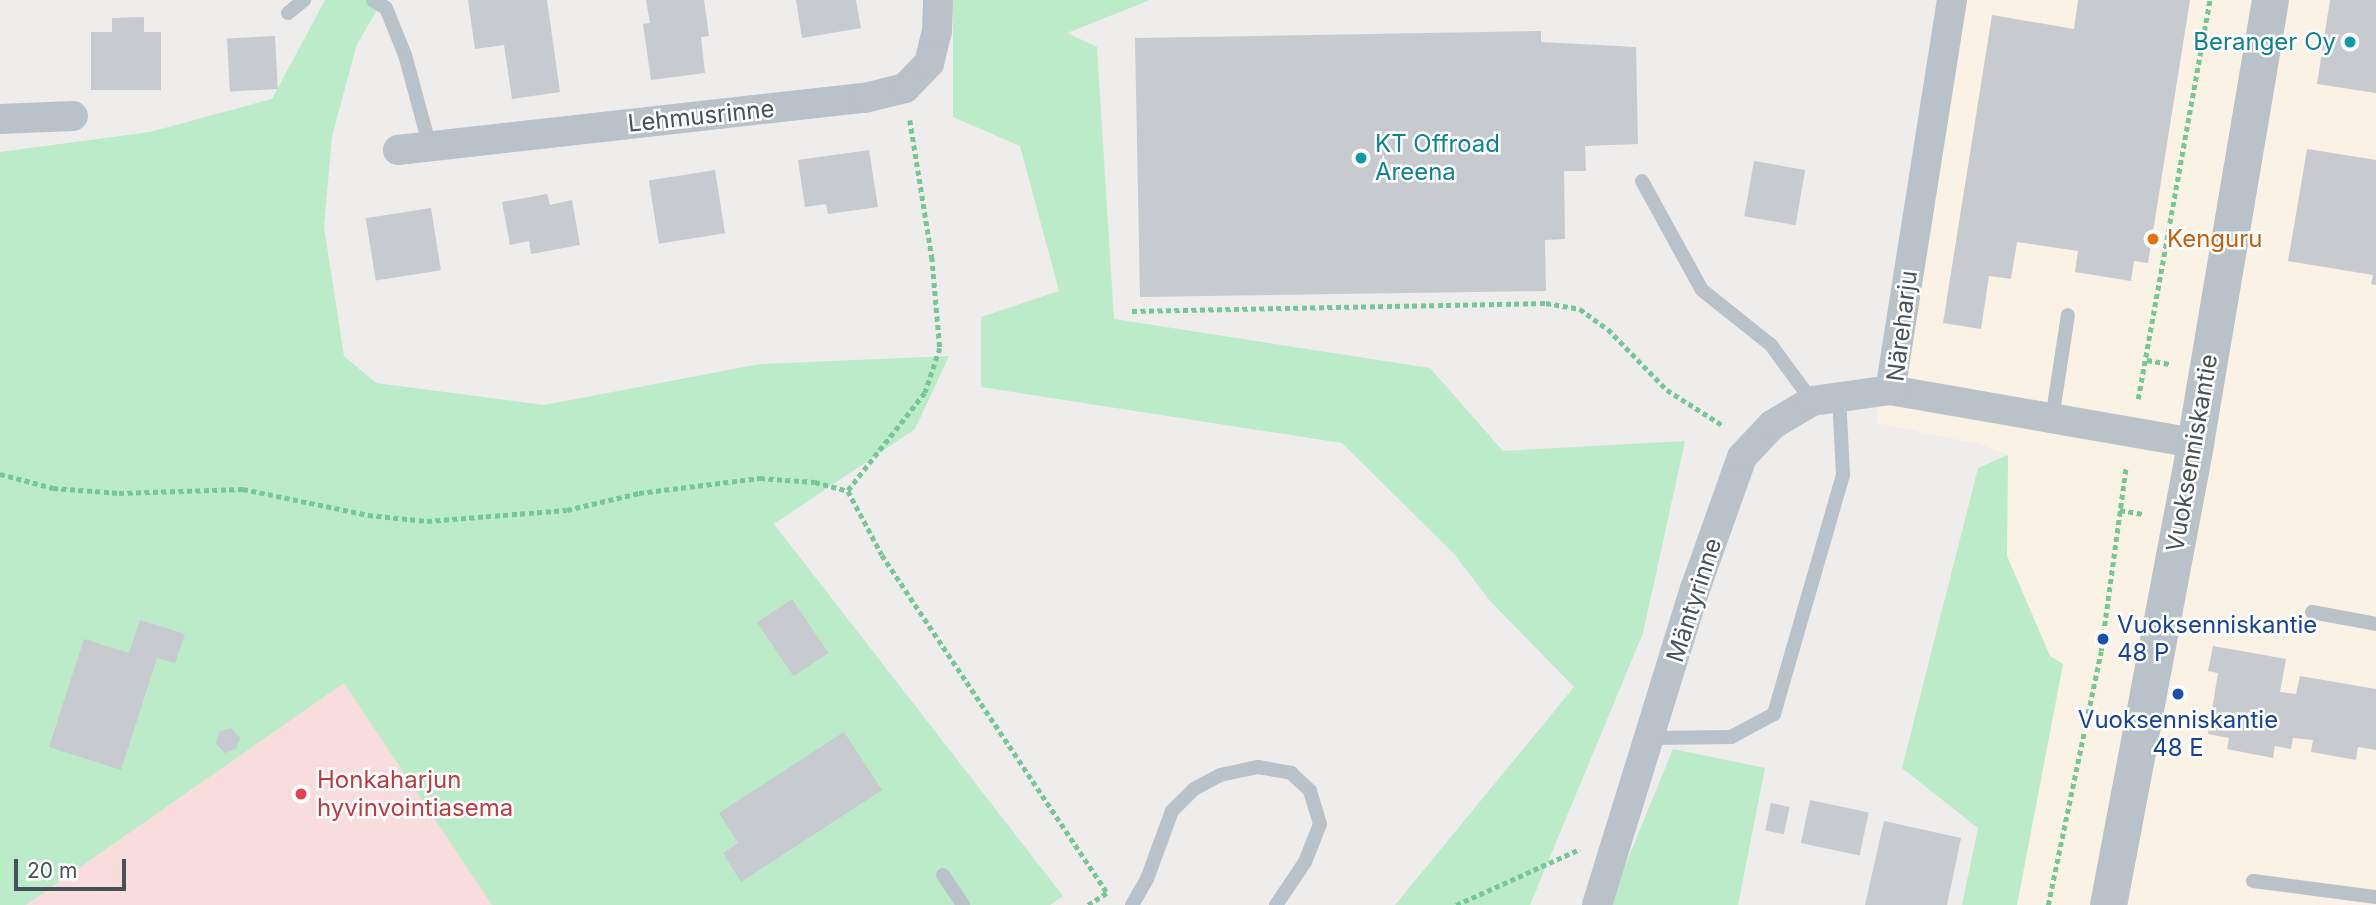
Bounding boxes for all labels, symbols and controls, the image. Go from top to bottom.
place label: Beranger Oy [2193,28,2336,56]
marker: Beranger Oy [2342,34,2358,50]
street label: Lehmusrinne [626,94,776,138]
place label: KT Offroad Areena [1375,130,1500,186]
marker: KT Offroad Areena [1353,150,1369,166]
place label: Kenguru [2167,225,2262,253]
marker: Kenguru [2145,231,2161,247]
street label: Näreharju [1881,269,1923,383]
street label: Vuoksenniskantie [2160,352,2224,554]
street label: Mäntyrinne [1660,534,1728,666]
place label: Vuoksenniskantie 48 P [2117,611,2317,667]
marker: Vuoksenniskantie 48 P [2095,631,2111,647]
marker: Vuoksenniskantie 48 E [2170,686,2186,702]
place label: Vuoksenniskantie 48 E [2078,706,2278,762]
place label: Honkaharjun hyvinvointiasema [317,766,513,822]
marker: Honkaharjun hyvinvointiasema [291,784,311,804]
scale bar [18,846,130,890]
text: 20 m [27,858,77,883]

